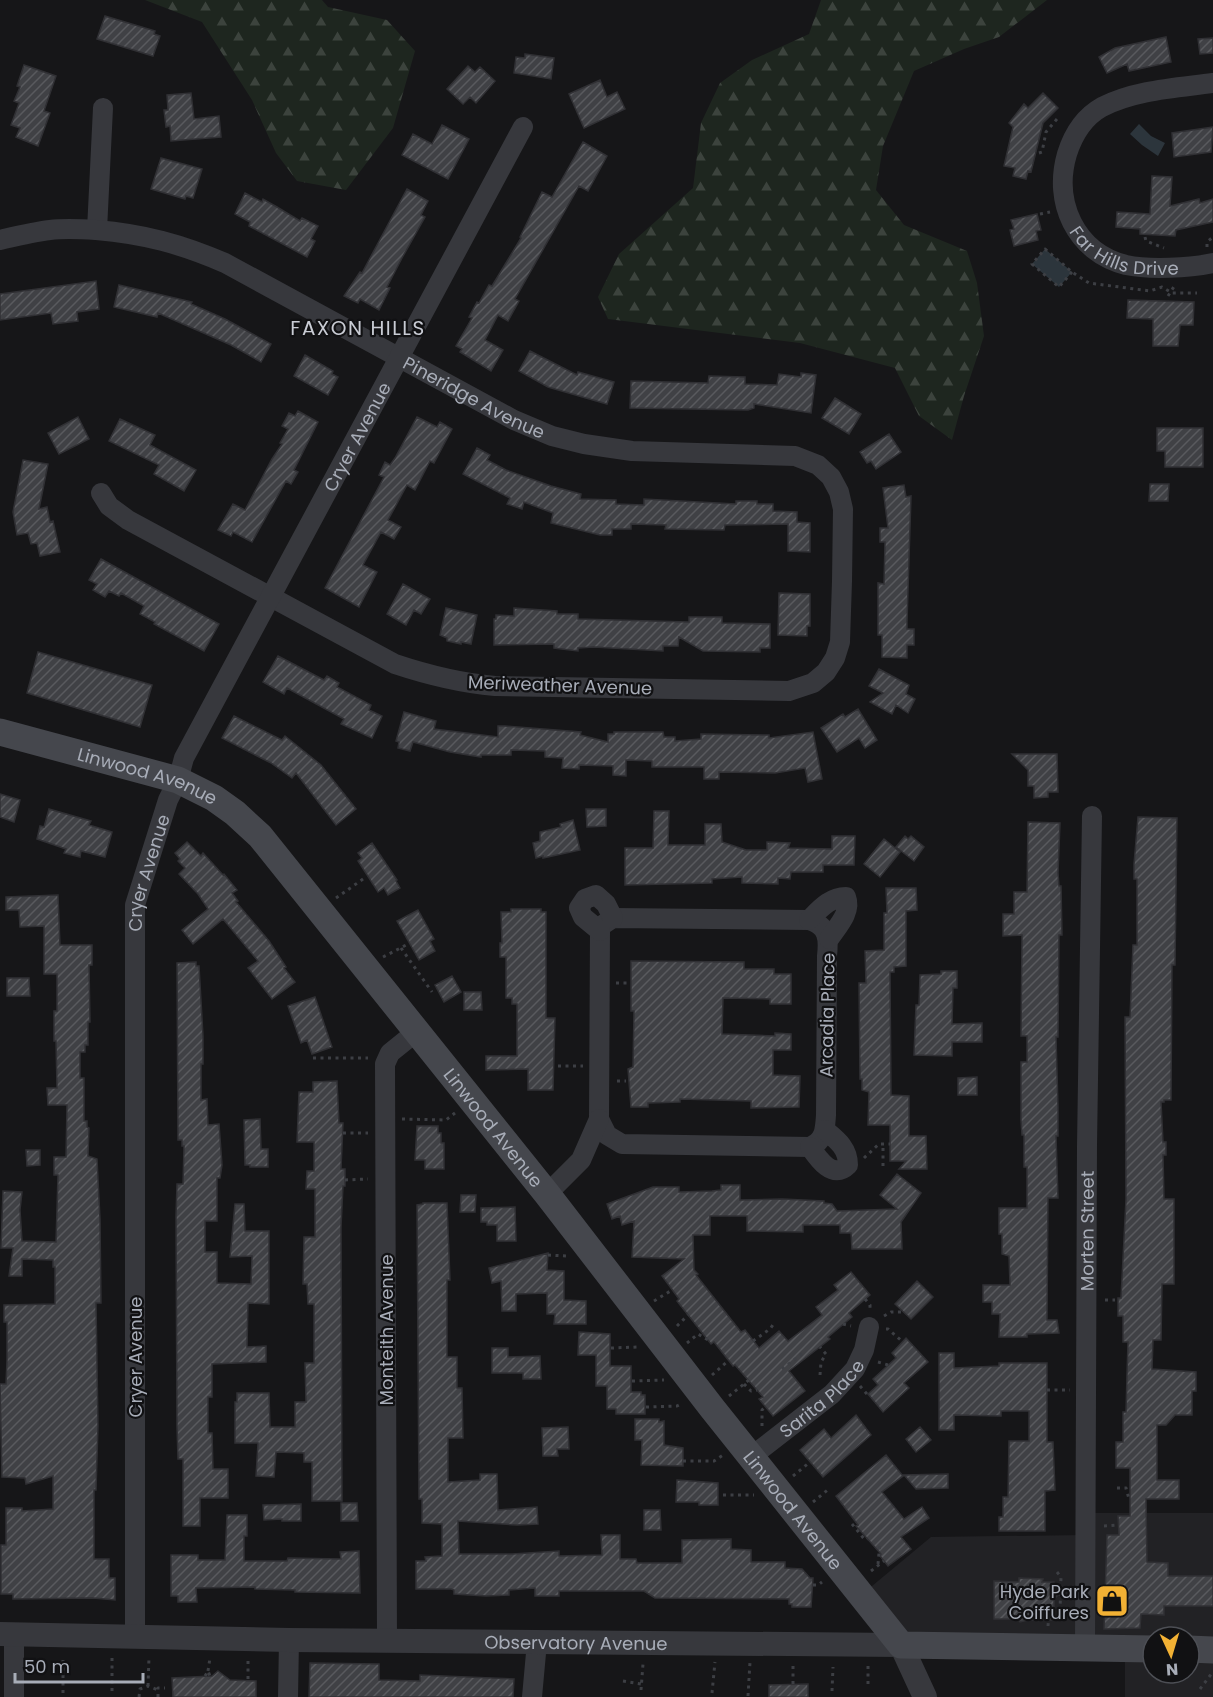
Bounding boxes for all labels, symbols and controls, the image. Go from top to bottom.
street label: Far Hills Drive [1064,221,1179,280]
district label: FAXON HILLS [290,314,426,342]
street label: Pineridge Avenue [399,350,549,444]
street label: Cryer Avenue [317,377,396,496]
street label: Meriweather Avenue [468,669,652,701]
street label: Linwood Avenue [75,741,222,810]
street label: Cryer Avenue [123,811,175,932]
street label: Arcadia Place [813,952,841,1078]
street label: Linwood Avenue [438,1063,549,1192]
street label: Morten Street [1074,1171,1099,1291]
street label: Monteith Avenue [374,1254,399,1406]
street label: Cryer Avenue [123,1296,148,1418]
street label: Sarita Place [774,1356,870,1443]
street label: Linwood Avenue [738,1445,849,1575]
place label: Hyde Park Coiffures [1000,1579,1090,1625]
shop icon: Hyde Park Coiffures [1094,1583,1130,1619]
north arrow [1141,1625,1201,1685]
street label: Observatory Avenue [484,1629,668,1656]
scale bar [15,1646,142,1684]
text: 50 m [24,1654,70,1679]
text: N [1165,1658,1179,1681]

